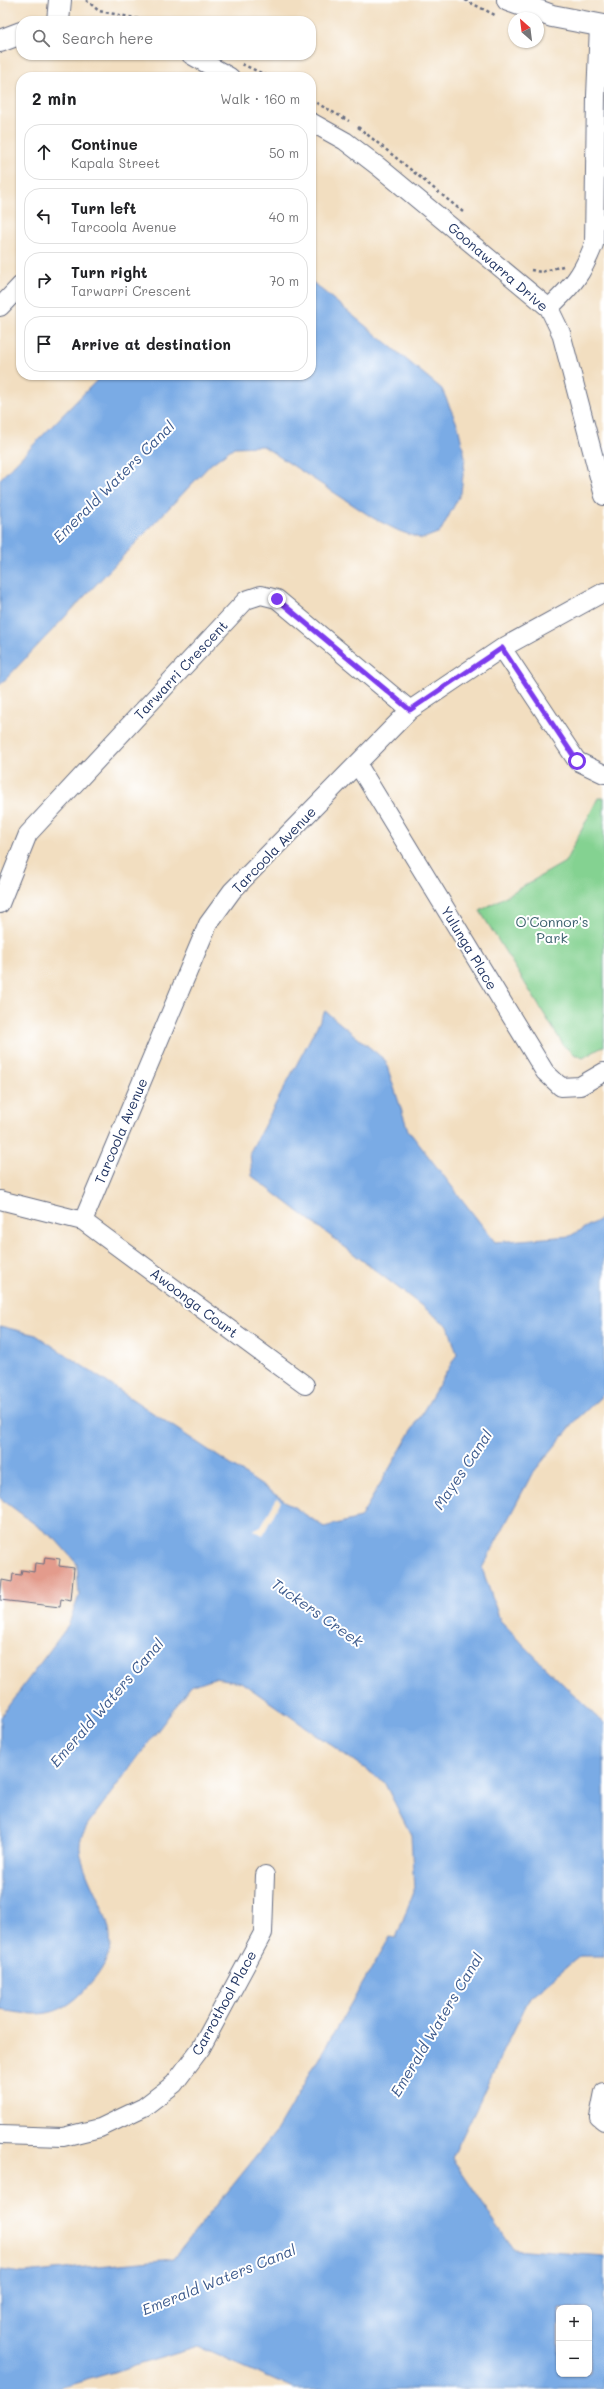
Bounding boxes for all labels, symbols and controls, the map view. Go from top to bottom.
north arrow [508,12,544,48]
search box [16,16,316,60]
icon: search [30,27,52,49]
text: Search here [62,28,153,48]
text: 2 min [32,87,77,109]
text: Walk · 160 m [220,90,300,107]
text: Continue [71,134,138,154]
icon: ahead [33,141,55,163]
text: 50 m [269,144,299,161]
text: Kapala Street [71,154,160,171]
text: Turn left [71,198,136,218]
icon: left [33,205,55,227]
text: 40 m [269,208,299,225]
text: Tarcoola Avenue [71,218,176,235]
street label: Goonawarra Drive [444,218,553,316]
text: Turn right [71,262,148,282]
icon: right [33,269,55,291]
text: 70 m [269,272,299,289]
text: Tarwarri Crescent [71,282,191,299]
icon: arrive [33,333,55,355]
text: Arrive at destination [71,334,231,354]
water label: Emerald Waters Canal [48,416,179,546]
route end [268,590,286,608]
street label: Tarwarri Crescent [130,616,232,723]
route start [568,752,586,770]
street label: Tarcoola Avenue [227,802,320,897]
street label: Yulunga Place [437,902,502,993]
park label: O'Connor's Park [515,912,589,947]
street label: Tarcoola Avenue [90,1075,151,1187]
street label: Awoonga Court [146,1263,242,1342]
water label: Mayes Canal [428,1426,496,1513]
water label: Tuckers Creek [268,1573,368,1652]
water label: Emerald Waters Canal [45,1634,168,1771]
street label: Carrothool Place [187,1947,260,2059]
water label: Emerald Waters Canal [385,1949,487,2100]
water label: Emerald Waters Canal [139,2239,299,2319]
map controls [556,2305,592,2377]
button: + [556,2305,592,2341]
button: − [556,2341,592,2377]

